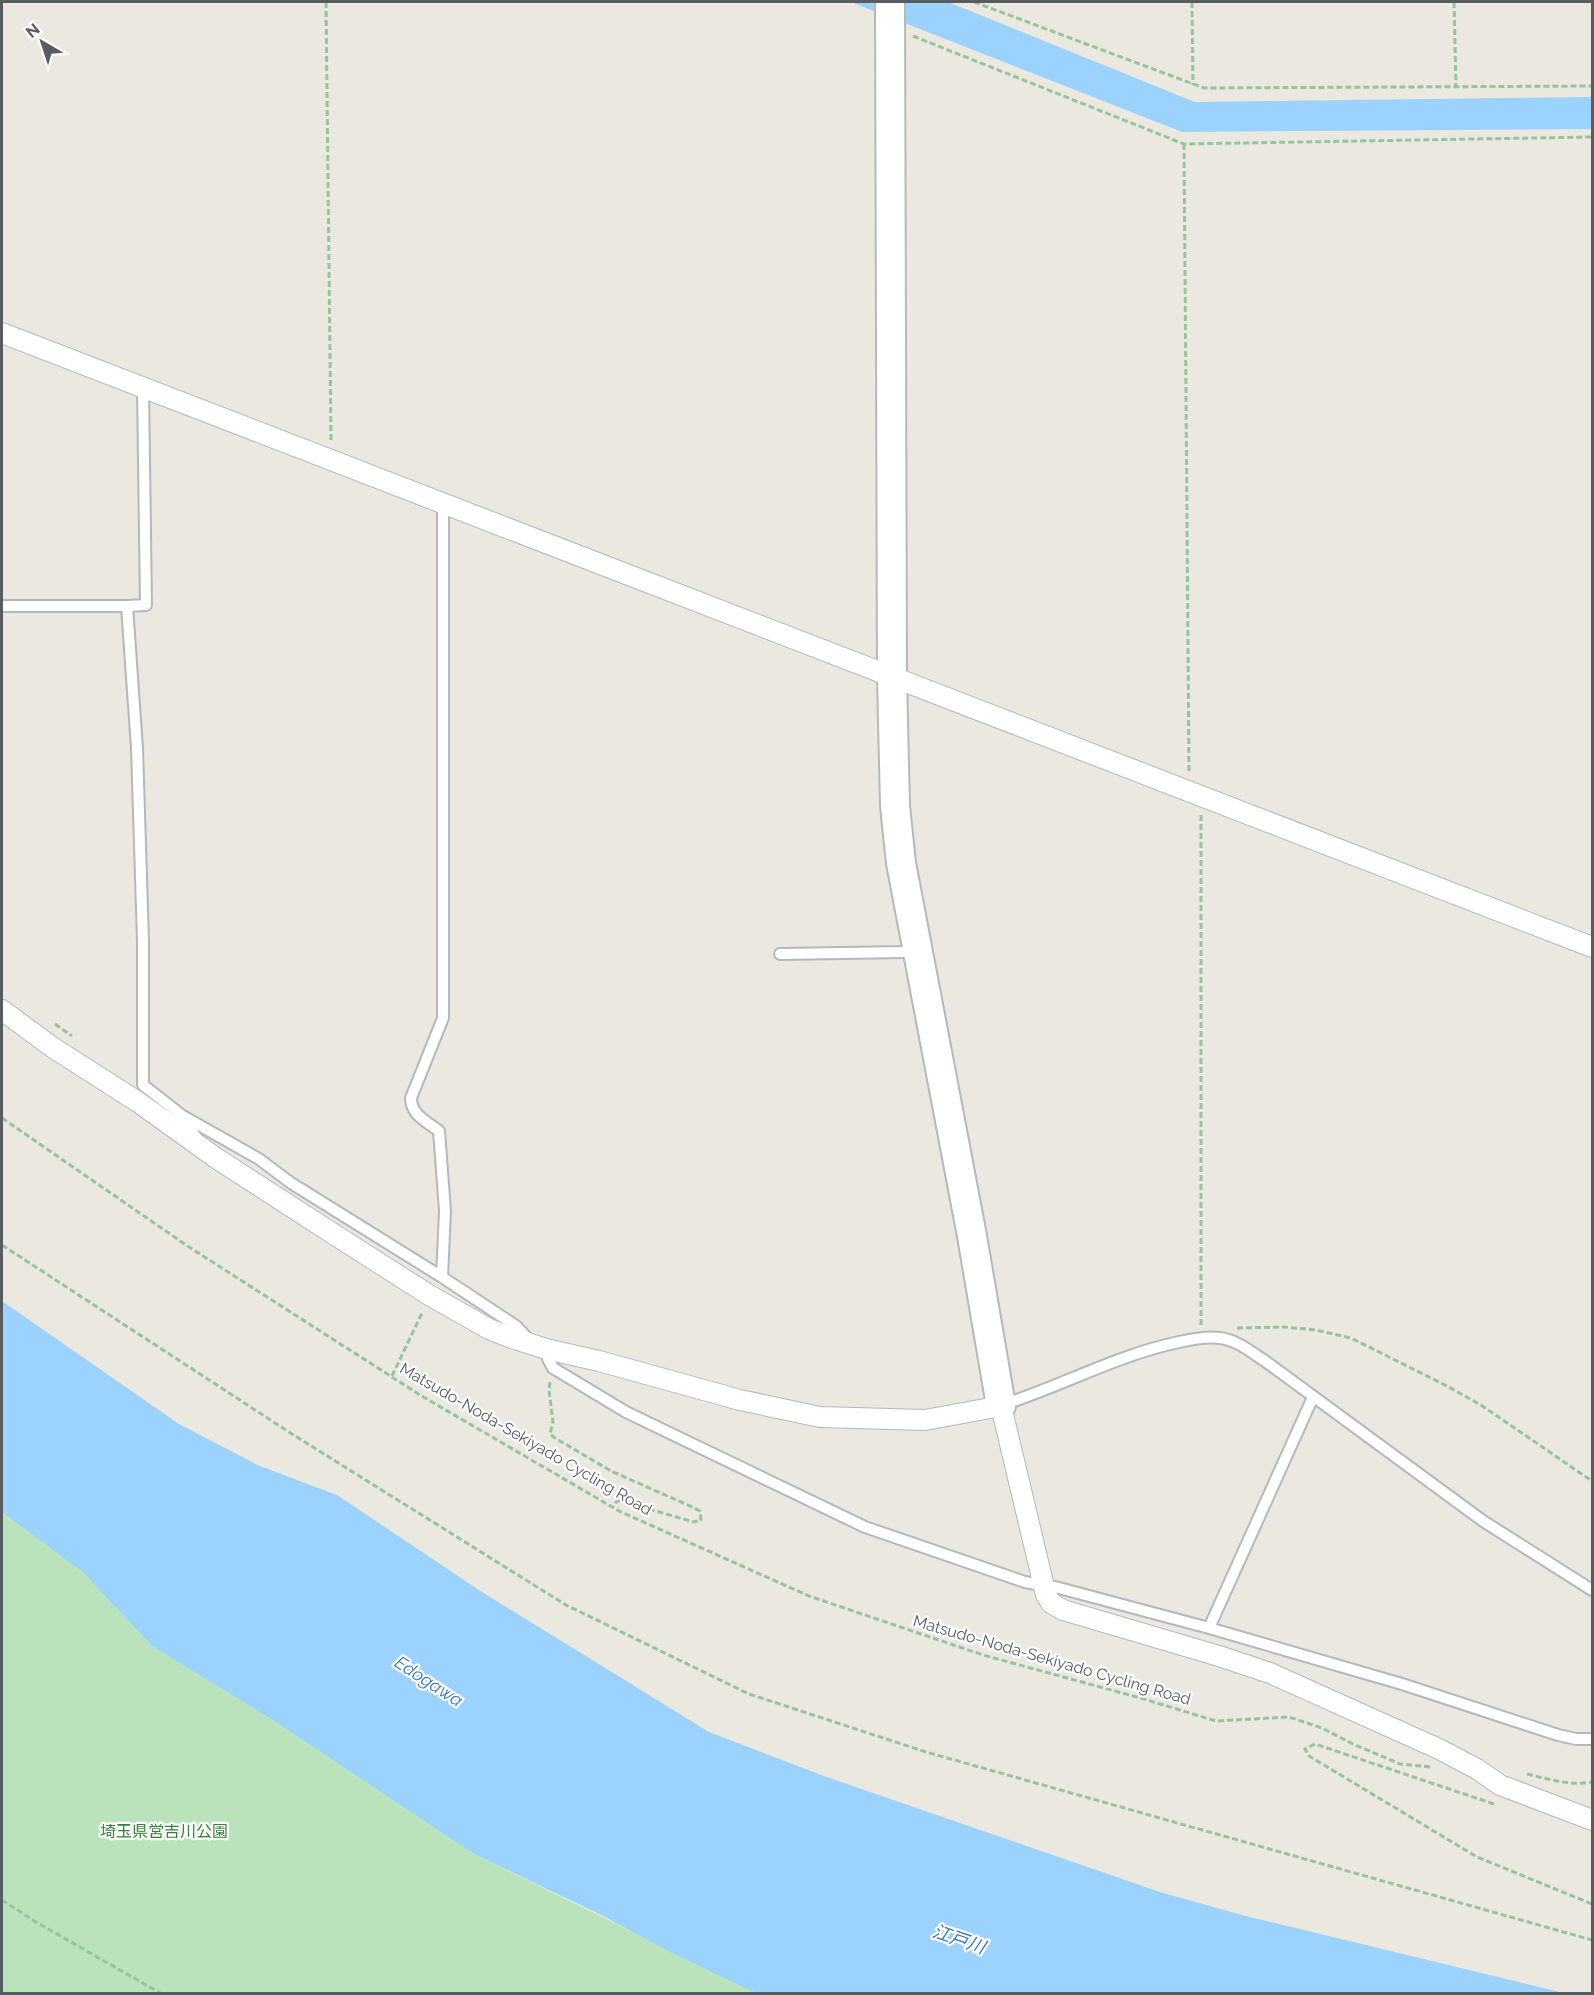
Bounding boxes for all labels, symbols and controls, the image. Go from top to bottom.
north arrow [12,12,72,72]
text: N [22,20,44,42]
street label: Matsudo-Noda-Sekiyado Cycling Road [397,1359,656,1519]
street label: Matsudo-Noda-Sekiyado Cycling Road [911,1611,1193,1709]
water label: Edogawa [391,1651,467,1711]
park label: 埼玉県営吉川公園 [100,1822,228,1841]
water label: 江戸川 [930,1920,990,1958]

